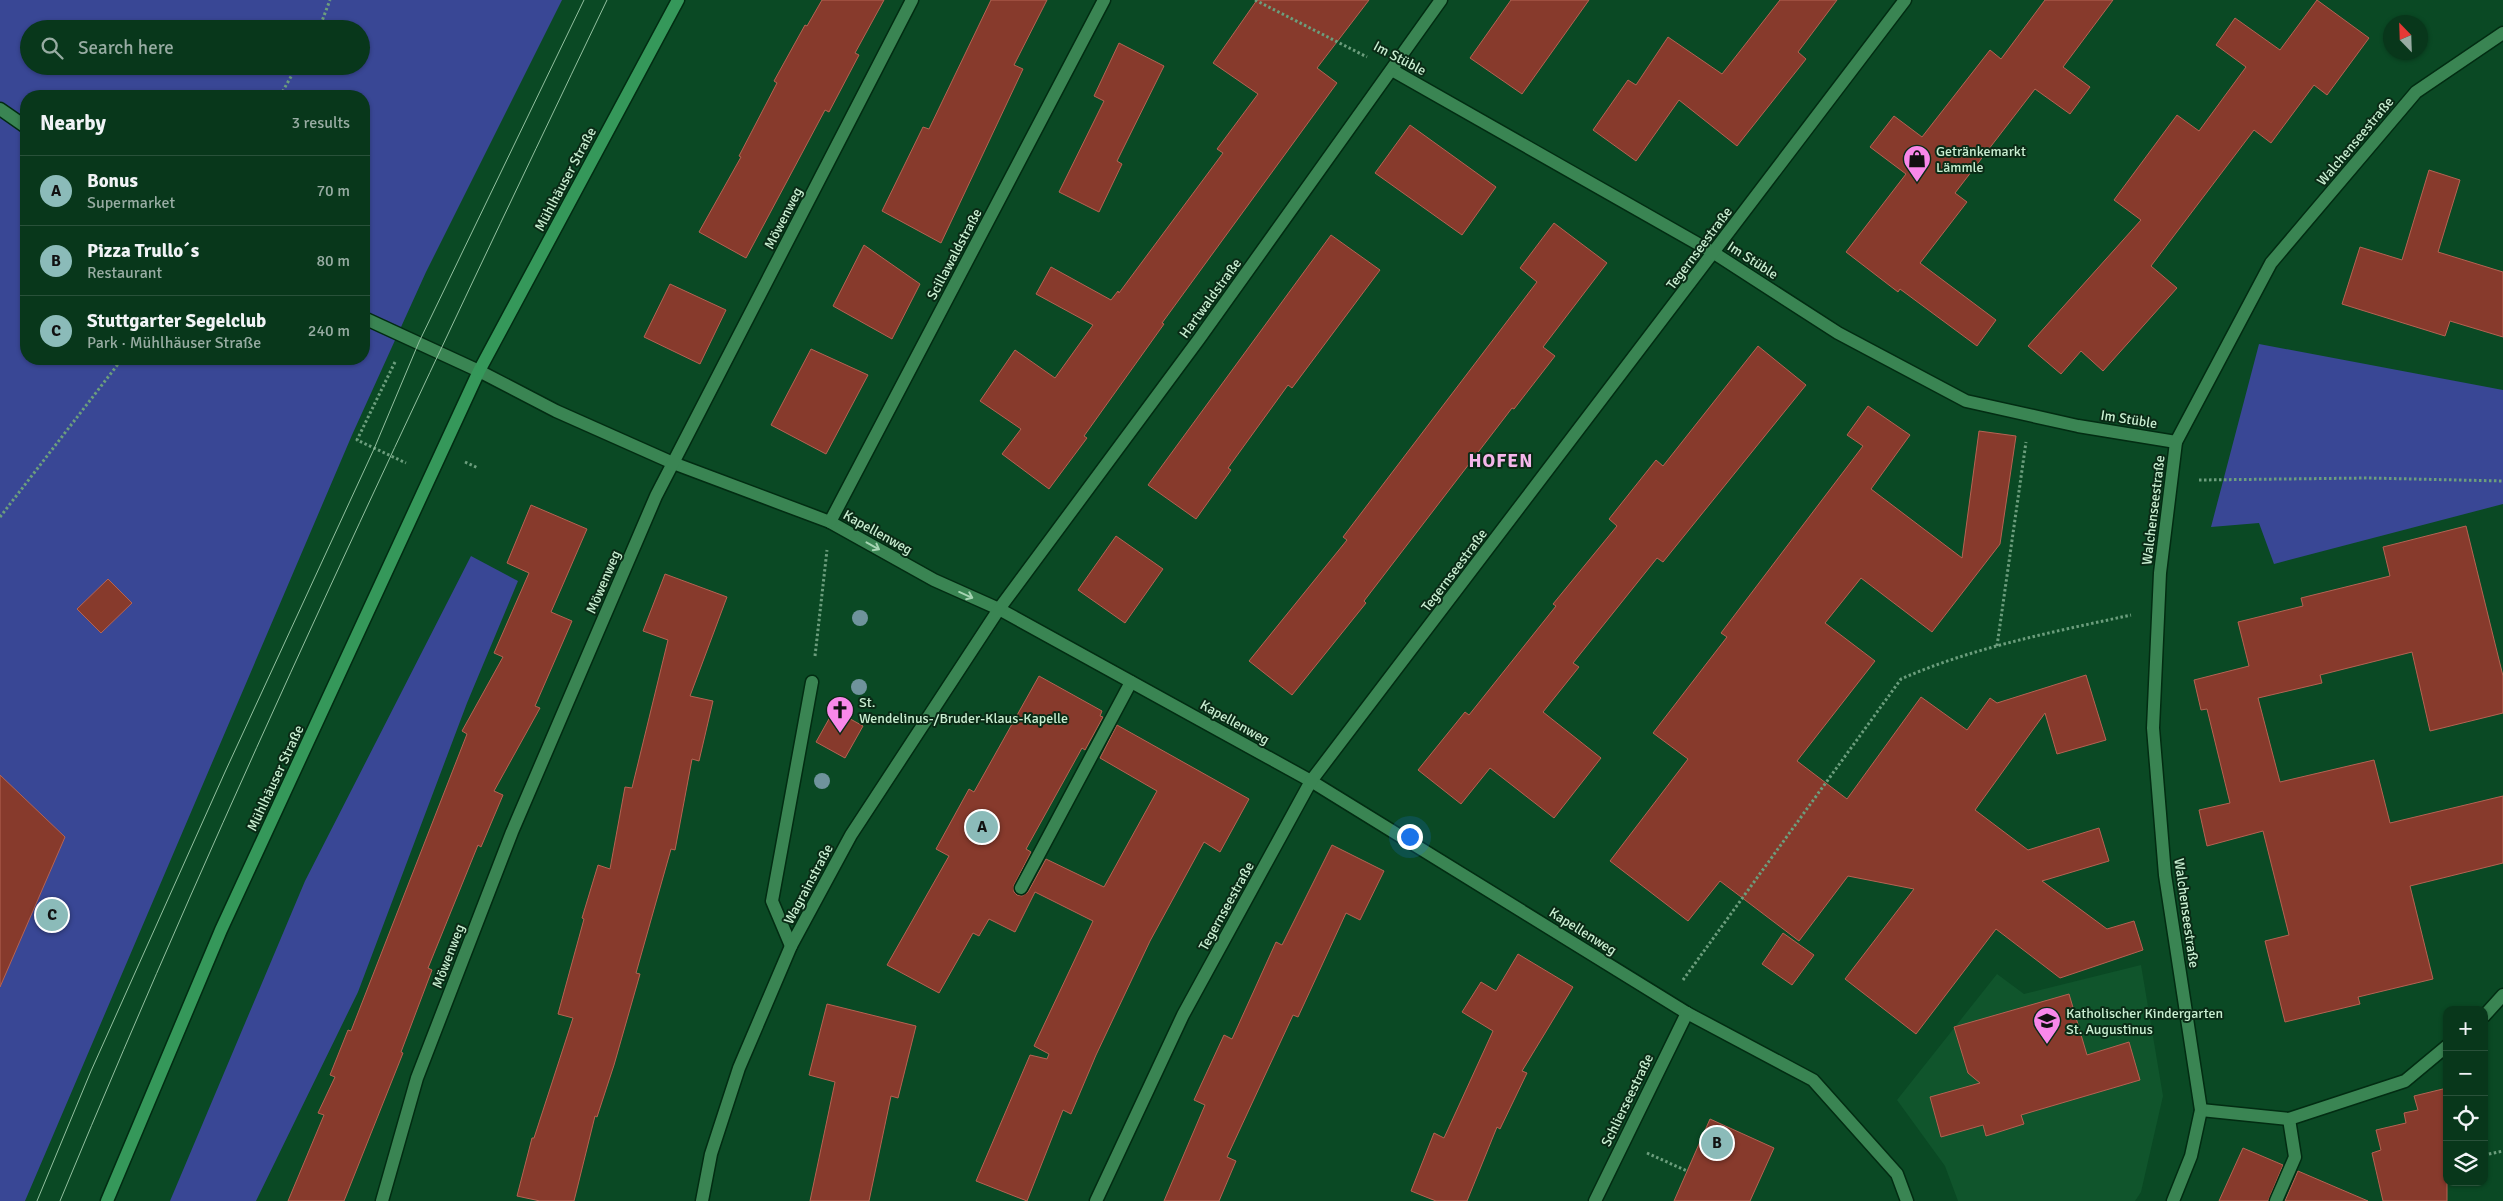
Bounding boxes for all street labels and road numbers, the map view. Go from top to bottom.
street label: Im Stüble [1371,38,1429,79]
street label: Walchenseestraße [2313,94,2397,189]
street label: Mühlhäuser Straße [531,124,600,234]
street label: Möwenweg [761,184,806,252]
street label: Tegernseestraße [1663,204,1736,293]
street label: Scillawaldstraße [923,206,986,303]
street label: Im Stüble [1724,238,1781,283]
street label: Hartwaldstraße [1176,255,1245,342]
street label: Im Stüble [2099,407,2158,432]
street label: Walchenseestraße [2138,454,2169,566]
street label: Kapellenweg [840,506,915,558]
street label: Tegernseestraße [1418,526,1491,615]
street label: Möwenweg [583,548,624,616]
street label: Kapellenweg [1197,696,1272,748]
street label: Mühlhäuser Straße [243,722,307,834]
street label: Wagrainstraße [780,841,837,927]
street label: Walchenseestraße [2170,857,2203,969]
street label: Tegernseestraße [1195,859,1258,954]
street label: Kapellenweg [1546,904,1620,959]
street label: Möwenweg [429,922,468,991]
street label: Schlierseestraße [1598,1051,1657,1149]

